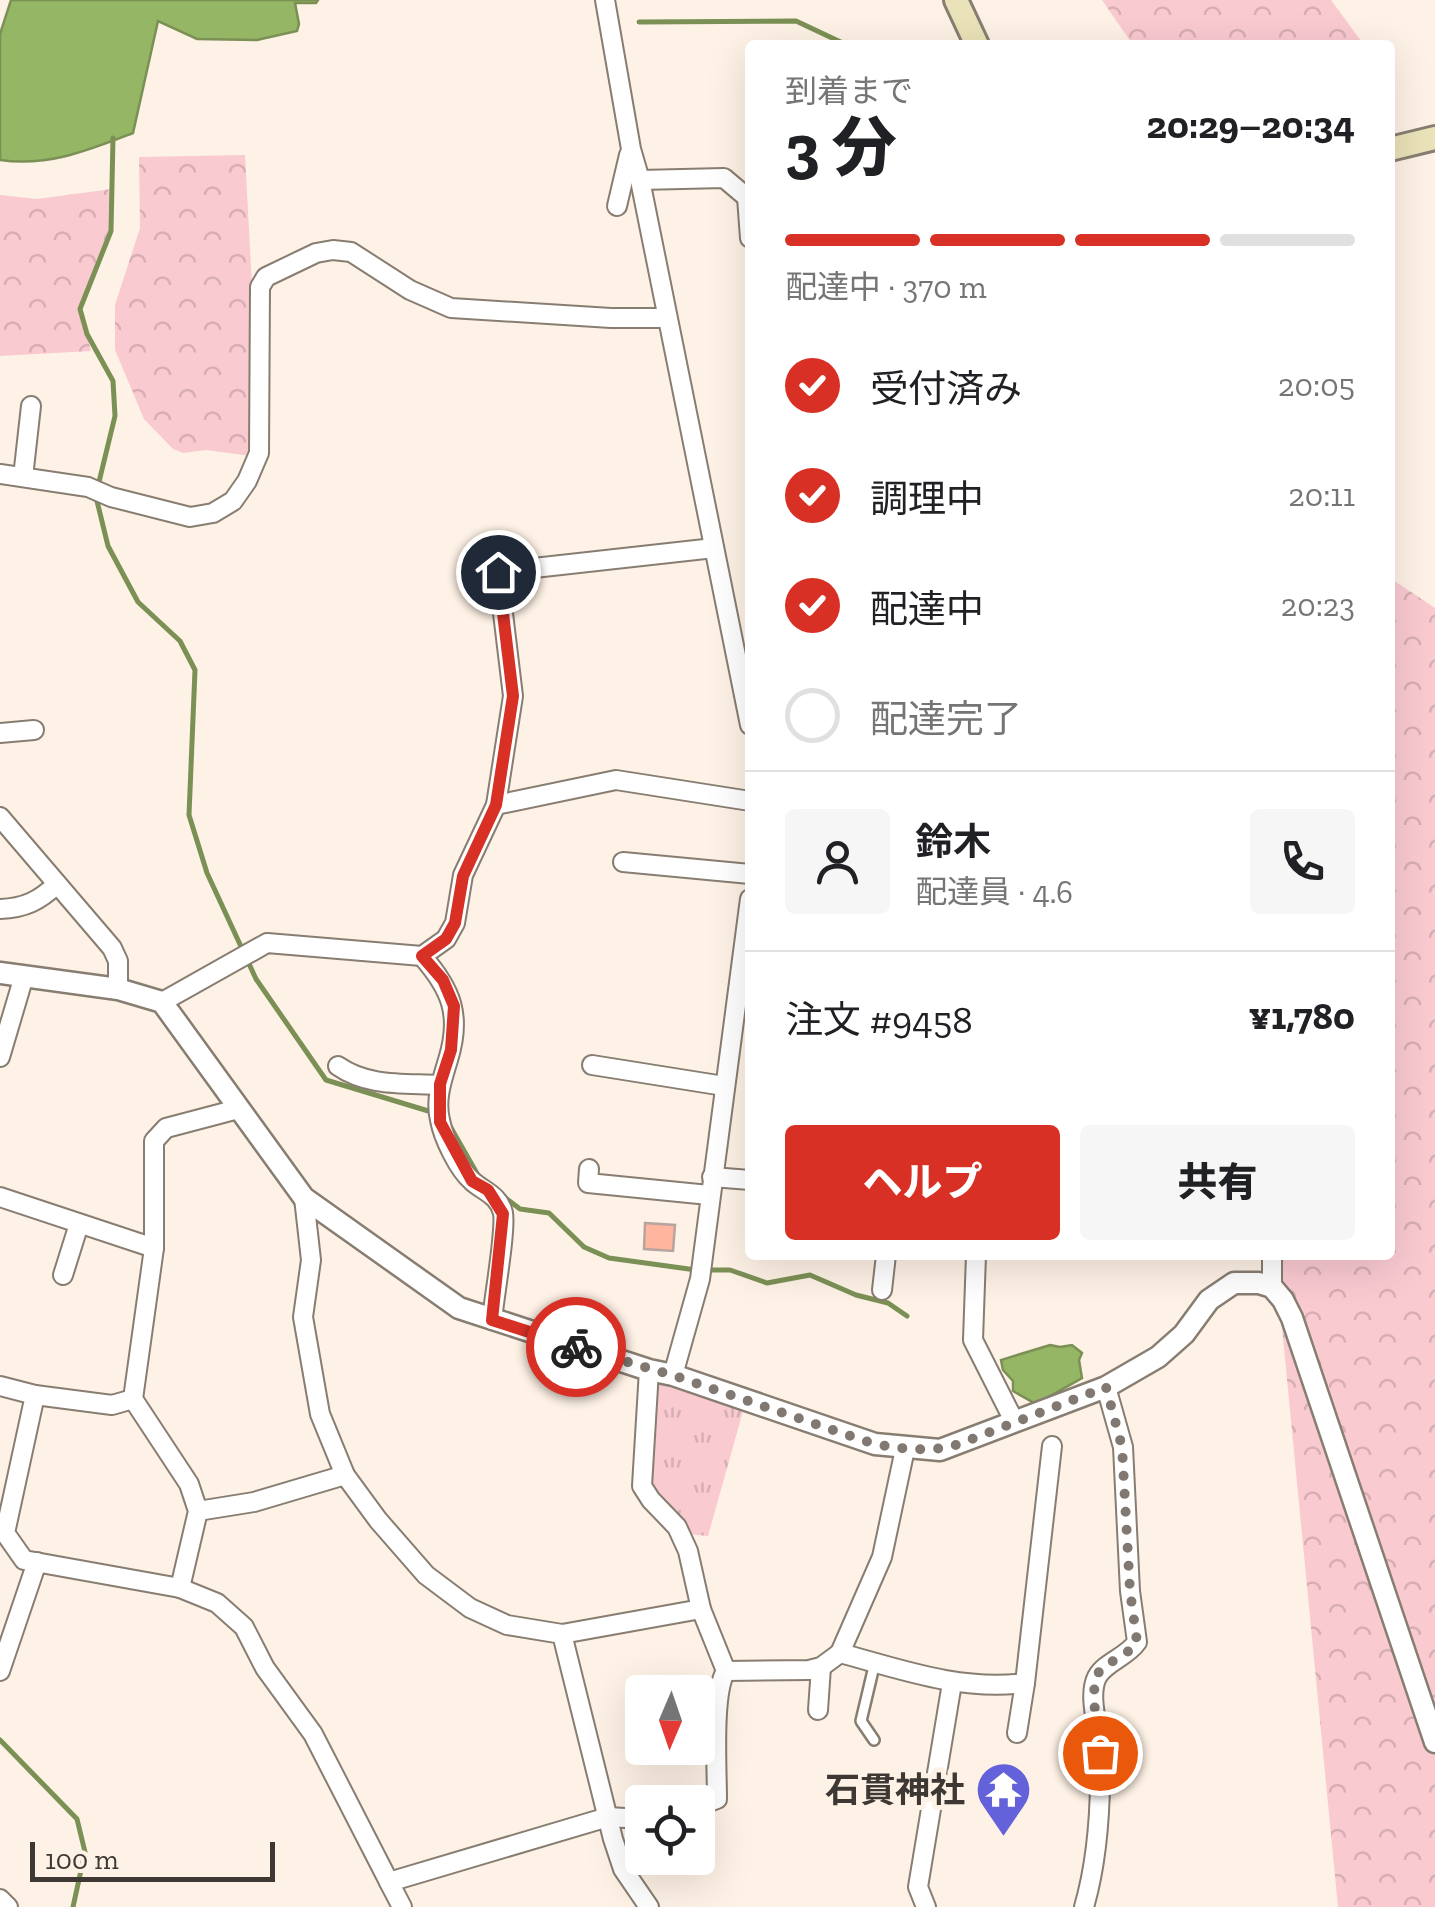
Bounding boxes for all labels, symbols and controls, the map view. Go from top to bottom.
text: 到着まで [785,72,913,110]
text: 20:29–20:34 [1146,102,1355,148]
text: 3 分 [785,109,897,187]
text: 配達中 · 370 m [785,268,987,306]
icon: check [785,358,840,413]
text: 受付済み [870,366,1022,412]
text: 20:05 [1278,366,1355,404]
icon: check [785,468,840,523]
text: 調理中 [870,476,984,522]
text: 20:11 [1288,476,1355,514]
pin [456,530,541,615]
icon: home [471,545,526,600]
icon: check [785,578,840,633]
text: 配達中 [870,586,984,632]
text: 20:23 [1281,586,1355,624]
text: 配達完了 [870,696,1022,742]
button: person [785,809,890,914]
button: phone [1250,809,1355,914]
text: 鈴木 [915,819,991,865]
text: 配達員 · 4.6 [915,873,1073,911]
text: ¥1,780 [1248,993,1355,1039]
text: 注文 #9458 [785,997,973,1043]
button: ヘルプ [785,1125,1060,1240]
button: 共有 [1080,1125,1355,1240]
courier [526,1297,626,1397]
icon: bike [549,1320,604,1375]
north arrow [625,1675,715,1765]
map controls [625,1675,715,1875]
pin [1058,1711,1143,1796]
icon: bag [1073,1726,1128,1781]
temple icon: 石貫神社 [974,1760,1034,1839]
place label: 石貫神社 [825,1769,965,1811]
button: locate [625,1785,715,1875]
scale bar [30,1837,275,1882]
text: 100 m [45,1843,119,1876]

